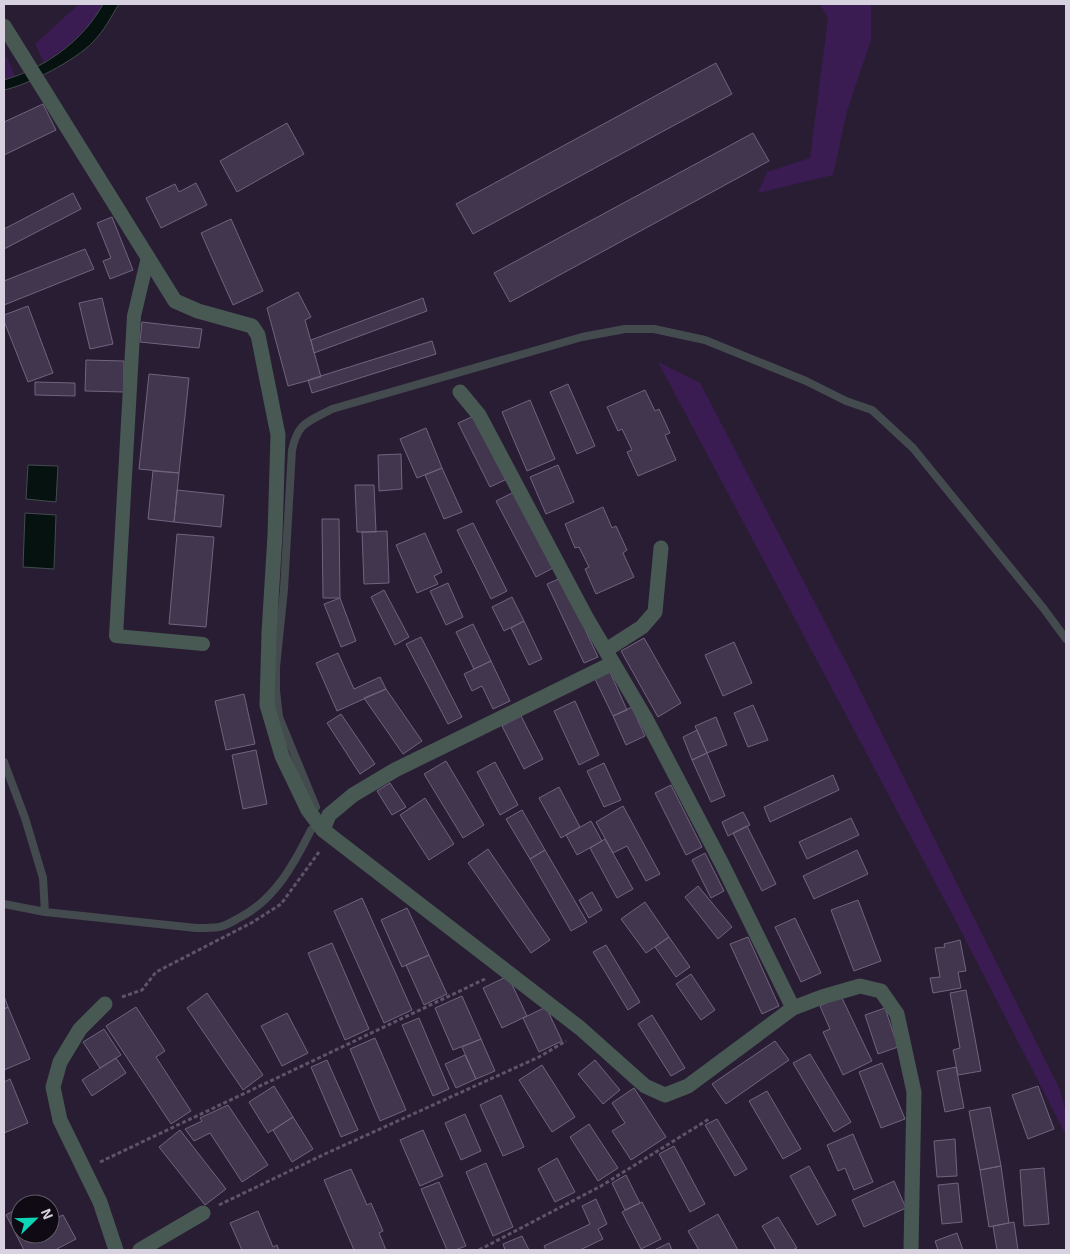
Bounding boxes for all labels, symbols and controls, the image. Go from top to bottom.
north arrow [10,1194,60,1244]
text: N [38,1206,57,1222]

